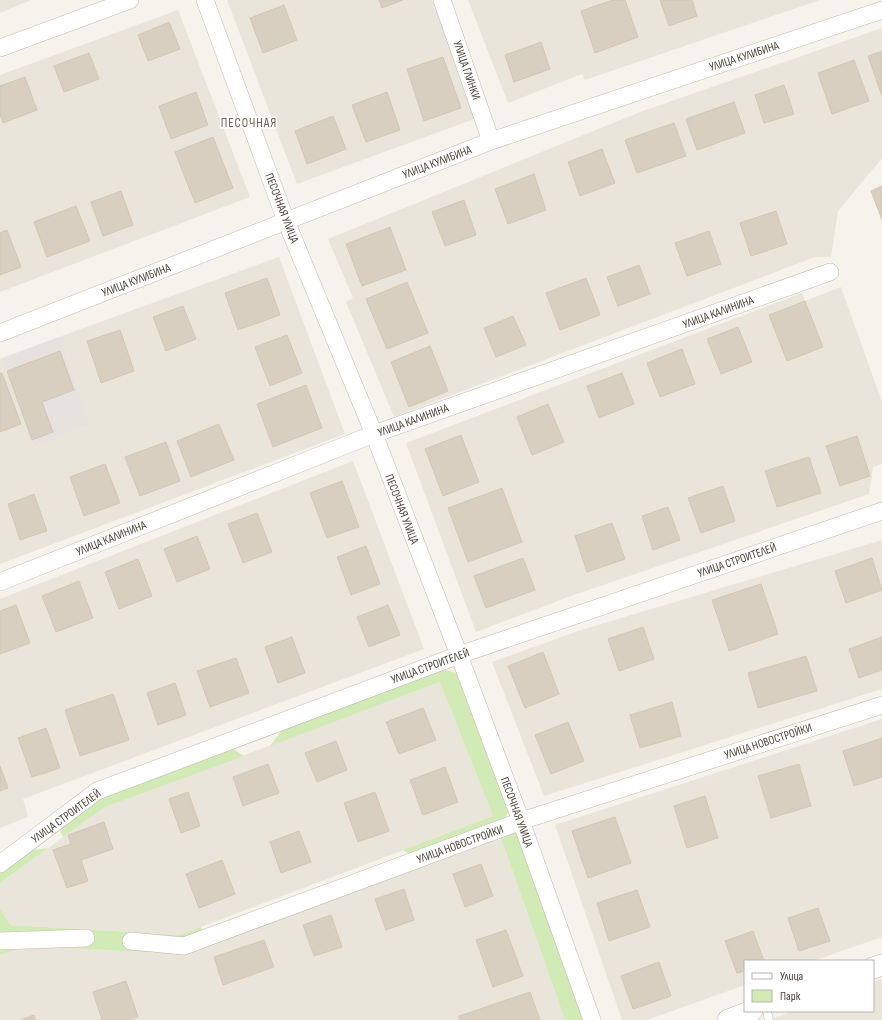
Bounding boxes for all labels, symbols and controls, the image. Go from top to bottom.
street label: УЛИЦА КУЛИБИНА [707,38,782,75]
street label: УЛИЦА ГЛИНКИ [449,39,484,102]
district label: ПЕСОЧНАЯ [221,115,277,131]
street label: УЛИЦА КУЛИБИНА [401,142,475,182]
street label: ПЕСОЧНАЯ УЛИЦА [261,171,302,246]
street label: УЛИЦА КУЛИБИНА [100,260,174,300]
street label: УЛИЦА КАЛИНИНА [681,292,756,332]
street label: УЛИЦА КАЛИНИНА [376,400,451,440]
street label: ПЕСОЧНАЯ УЛИЦА [381,472,422,547]
street label: УЛИЦА КАЛИНИНА [74,517,149,559]
street label: УЛИЦА СТРОИТЕЛЕЙ [696,540,779,581]
street label: УЛИЦА СТРОИТЕЛЕЙ [389,645,471,688]
street label: УЛИЦА НОВОСТРОЙКИ [722,720,814,763]
street label: ПЕСОЧНАЯ УЛИЦА [497,775,537,850]
street label: УЛИЦА СТРОИТЕЛЕЙ [29,786,104,847]
street label: УЛИЦА НОВОСТРОЙКИ [415,822,506,867]
legend [744,960,874,1012]
text: Улица [780,969,804,984]
text: Парк [780,989,801,1004]

